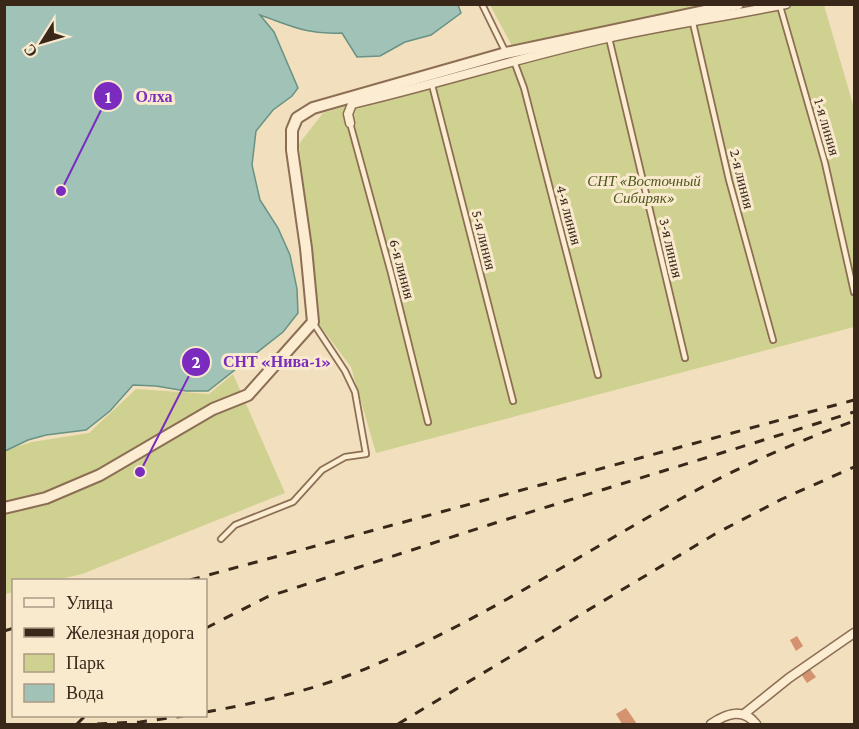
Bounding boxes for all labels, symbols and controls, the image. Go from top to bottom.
north arrow [12,12,72,72]
text: С [20,41,41,60]
callout: Олха [93,79,184,113]
text: 1 [105,87,112,107]
text: Олха [135,88,173,105]
street label: 1-я линия [811,97,843,157]
street label: 2-я линия [727,148,757,211]
park label: СНТ «Восточный Сибиряк» [587,173,701,206]
street label: 4-я линия [553,183,585,247]
street label: 5-я линия [469,209,499,271]
street label: 3-я линия [656,217,686,279]
street label: 6-я линия [386,237,418,301]
callout: СНТ «Нива-1» [181,345,343,379]
text: 2 [191,352,201,372]
text: СНТ «Нива-1» [223,353,331,370]
legend [12,579,207,717]
text: Улица [66,593,113,613]
text: Железная дорога [66,623,194,643]
text: Парк [66,653,105,673]
text: Вода [66,683,104,703]

